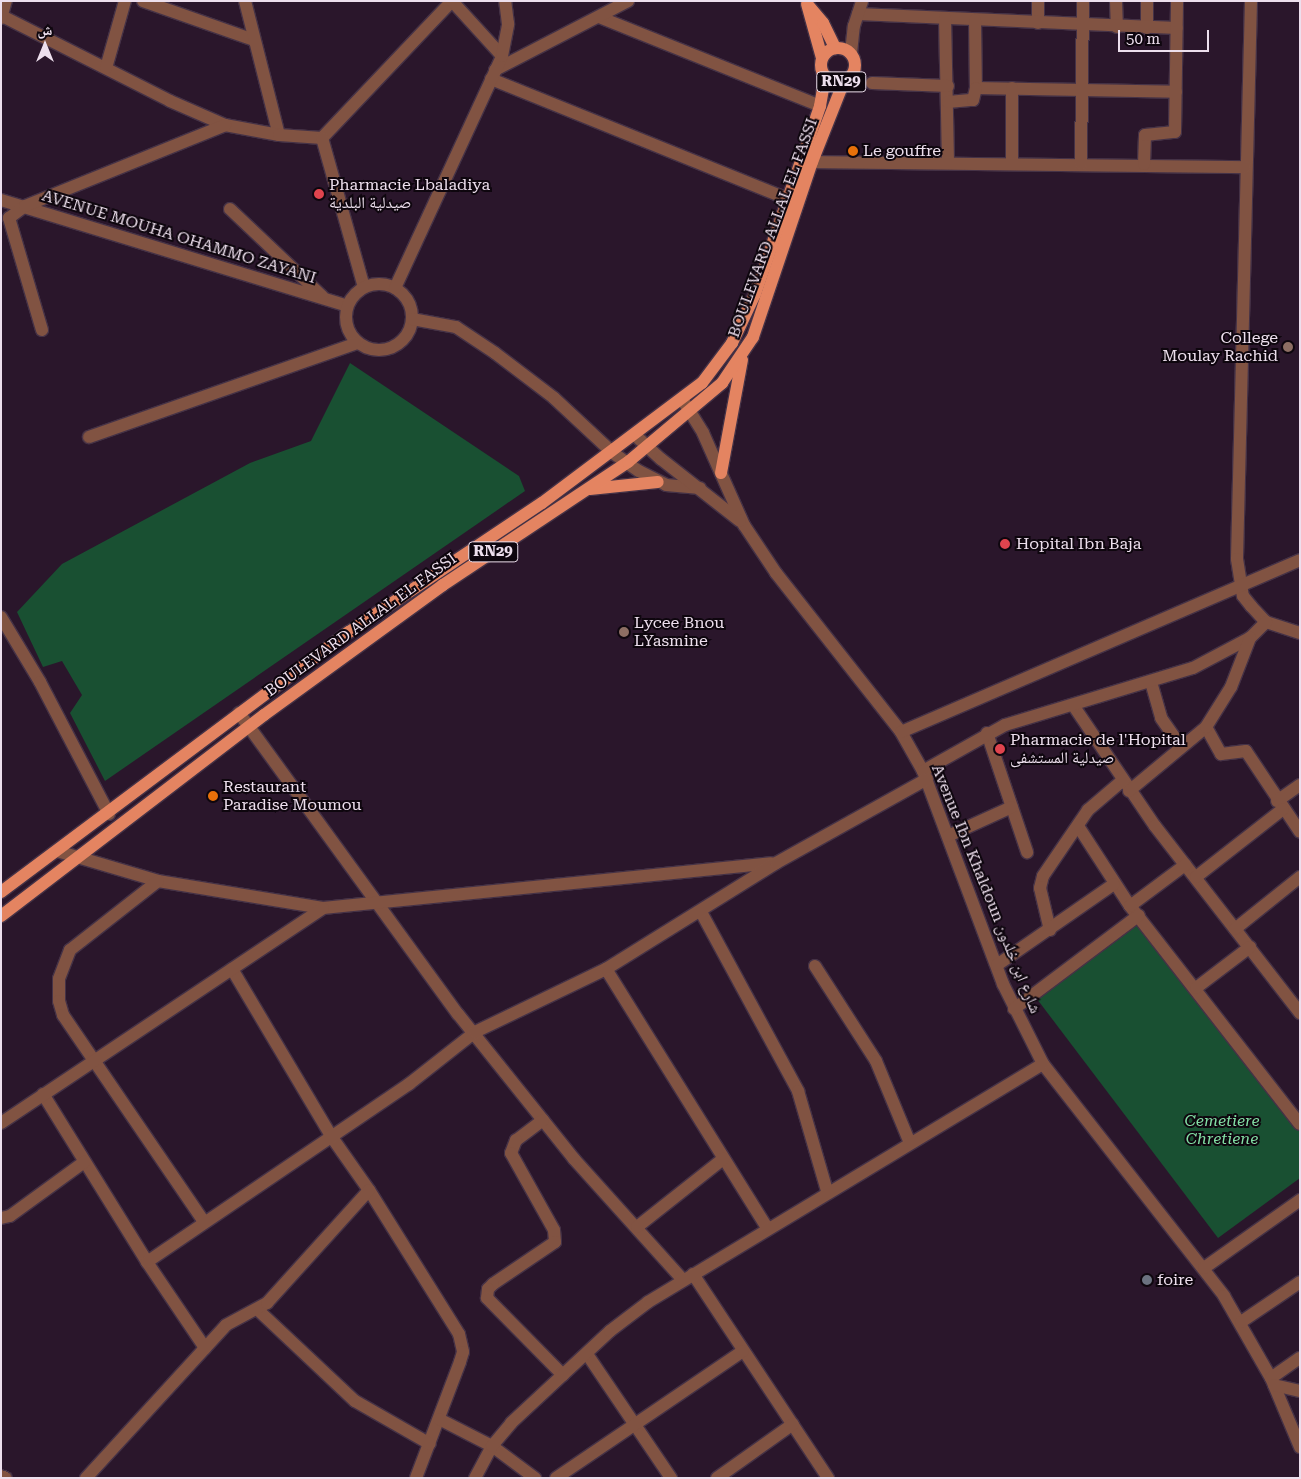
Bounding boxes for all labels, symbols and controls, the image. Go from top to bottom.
north arrow [20,20,70,70]
scale bar [1121,20,1212,52]
text: ش [38,22,52,38]
text: 50 m [1126,30,1160,48]
road number: RN29 [816,70,866,94]
street label: BOULEVARD ALLAL EL FASSI [724,116,822,340]
place label: Le gouffre [863,141,941,161]
marker: Le gouffre [847,145,859,157]
place label: Pharmacie Lbaladiya صيدلية البلدية [329,175,490,213]
street label: AVENUE MOUHA OHAMMO ZAYANI [40,186,318,288]
marker: Pharmacie Lbaladiya صيدلية البلدية [313,188,325,200]
place label: College Moulay Rachid [1162,328,1278,366]
marker: College Moulay Rachid [1282,341,1294,353]
place label: Hopital Ibn Baja [1016,534,1141,554]
marker: Hopital Ibn Baja [998,537,1012,551]
road number: RN29 [468,540,518,564]
street label: BOULEVARD ALLAL EL FASSI [262,549,460,701]
place label: Lycee Bnou LYasmine [634,613,724,651]
marker: Lycee Bnou LYasmine [618,626,630,638]
place label: Pharmacie de l'Hopital صيدلية المستشفى [1010,730,1186,768]
marker: Pharmacie de l'Hopital صيدلية المستشفى [994,743,1006,755]
street label: Avenue Ibn Khaldoun شارع ابن خلدون [927,762,1045,1016]
place label: Restaurant Paradise Moumou [223,777,362,815]
marker: Restaurant Paradise Moumou [207,790,219,802]
park label: Cemetiere Chretiene [1184,1111,1260,1149]
place label: foire [1157,1270,1193,1290]
marker: foire [1141,1274,1153,1286]

